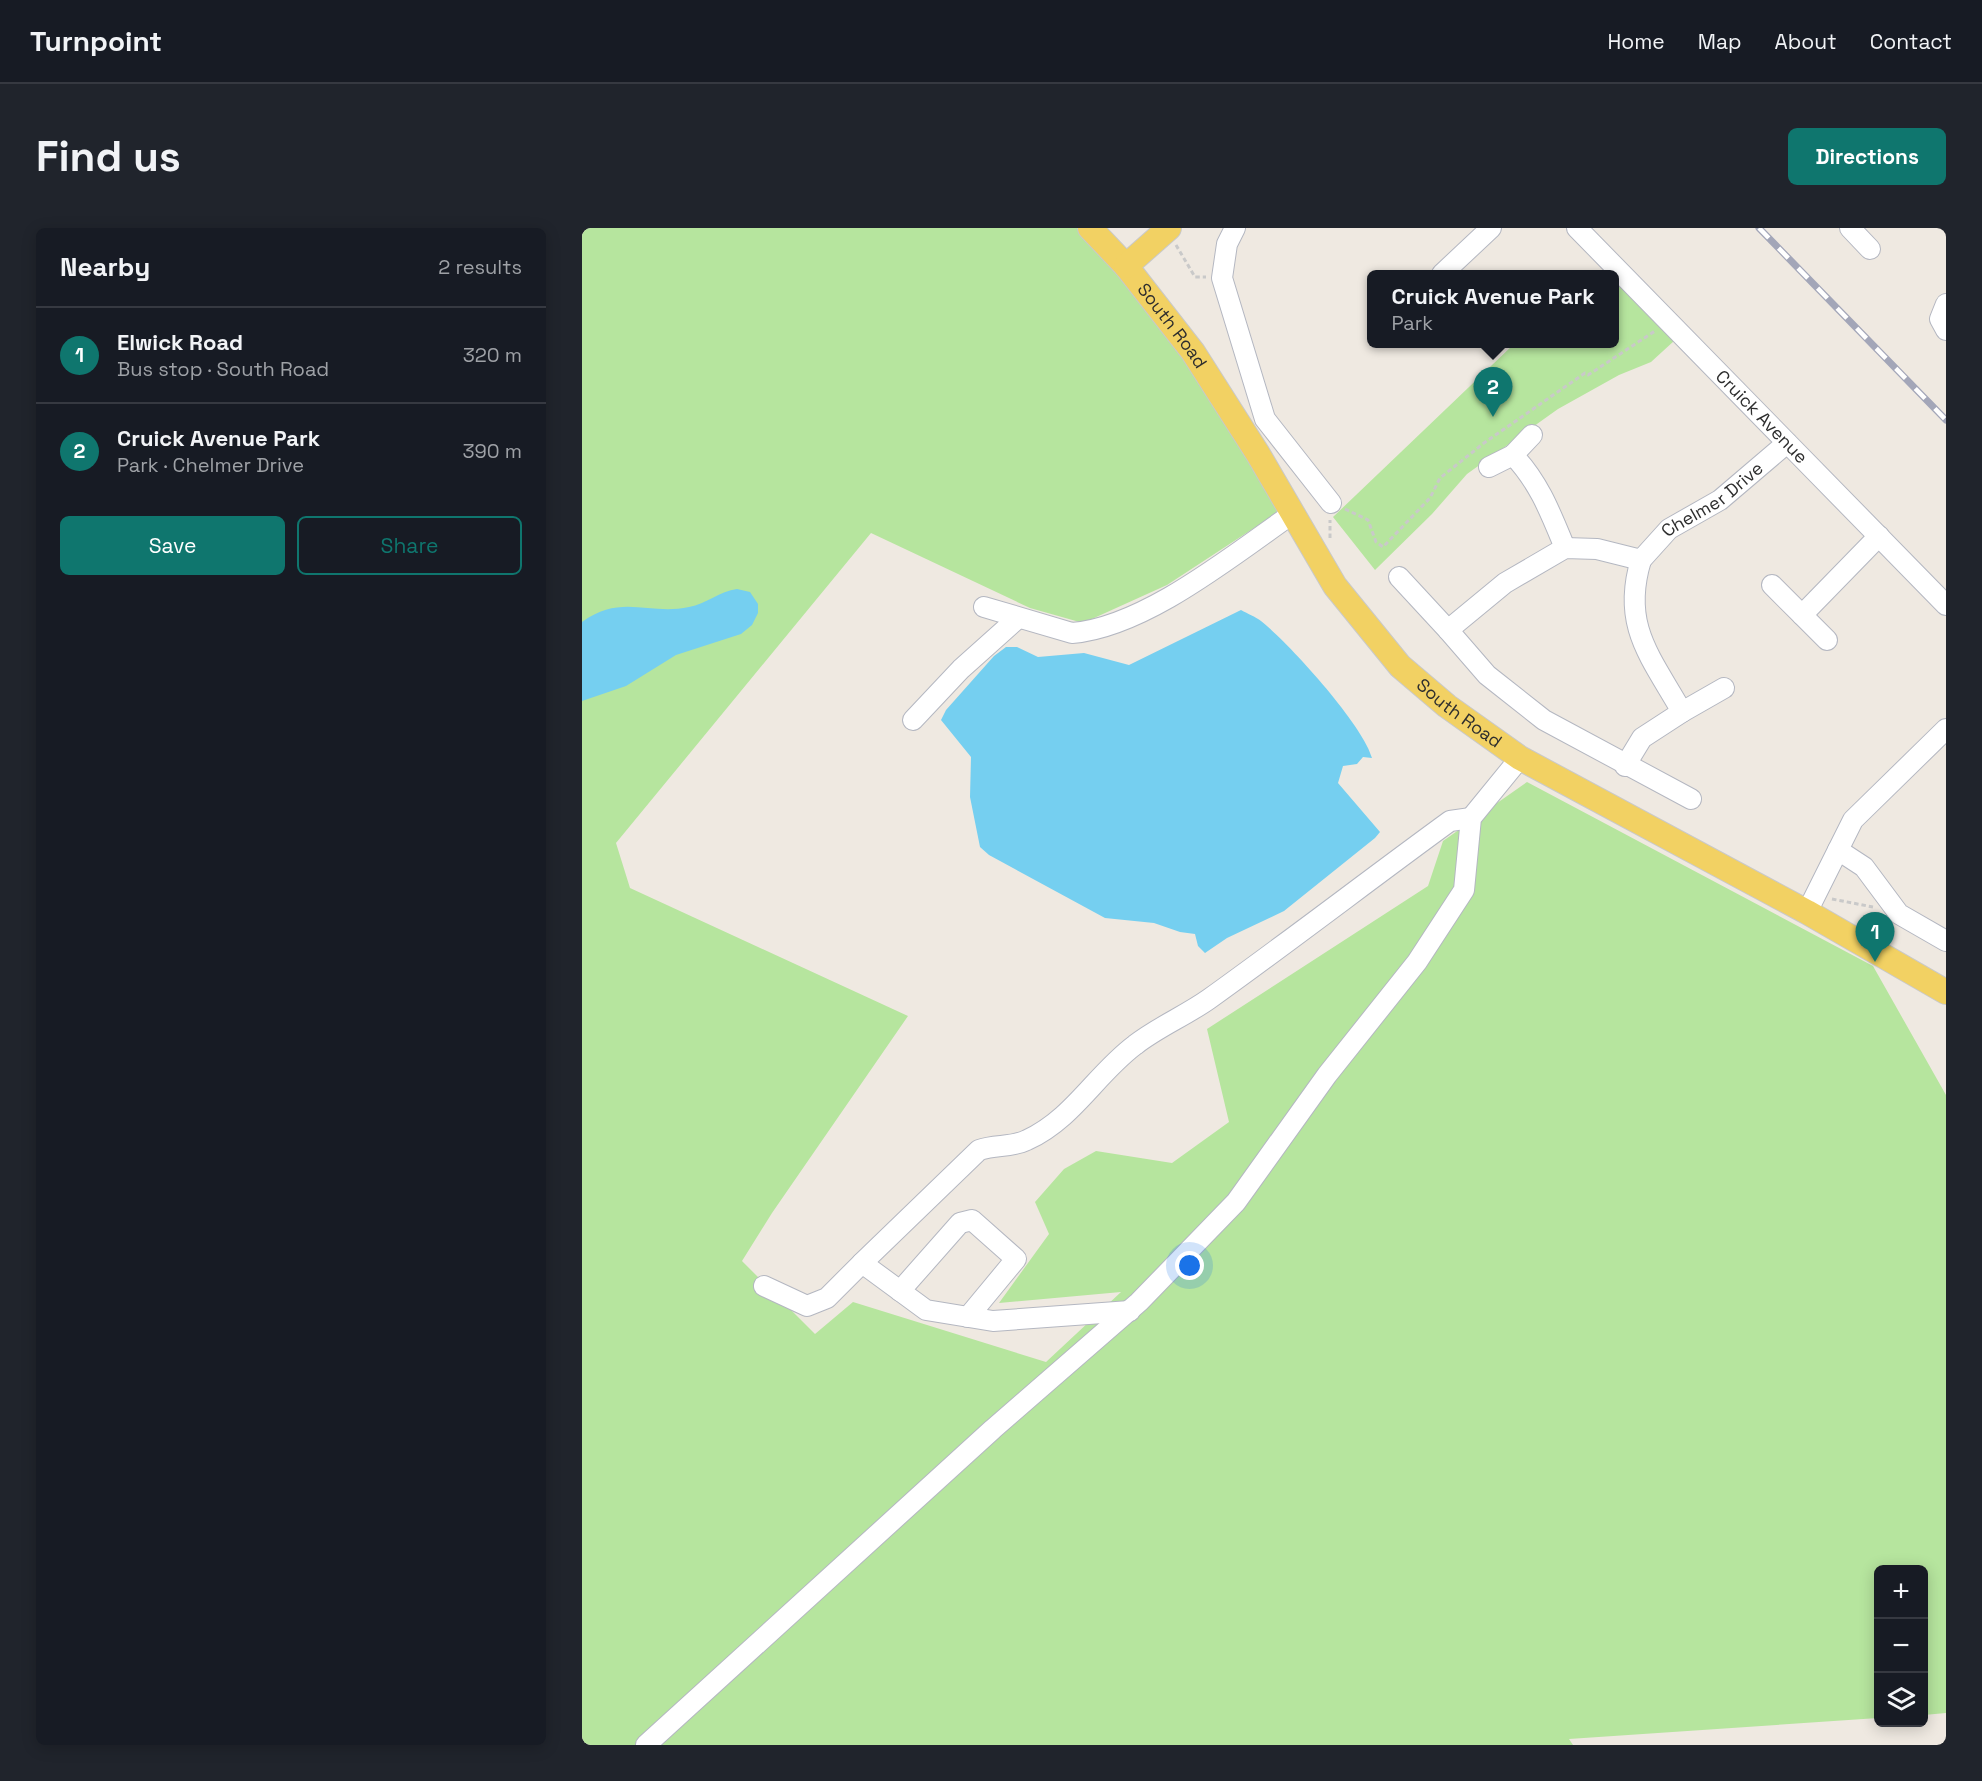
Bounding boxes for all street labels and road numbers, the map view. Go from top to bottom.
street label: South Road [1133,278,1212,373]
street label: Cruick Avenue [1711,365,1813,468]
street label: Chelmer Drive [1656,457,1767,541]
street label: South Road [1412,673,1507,753]

